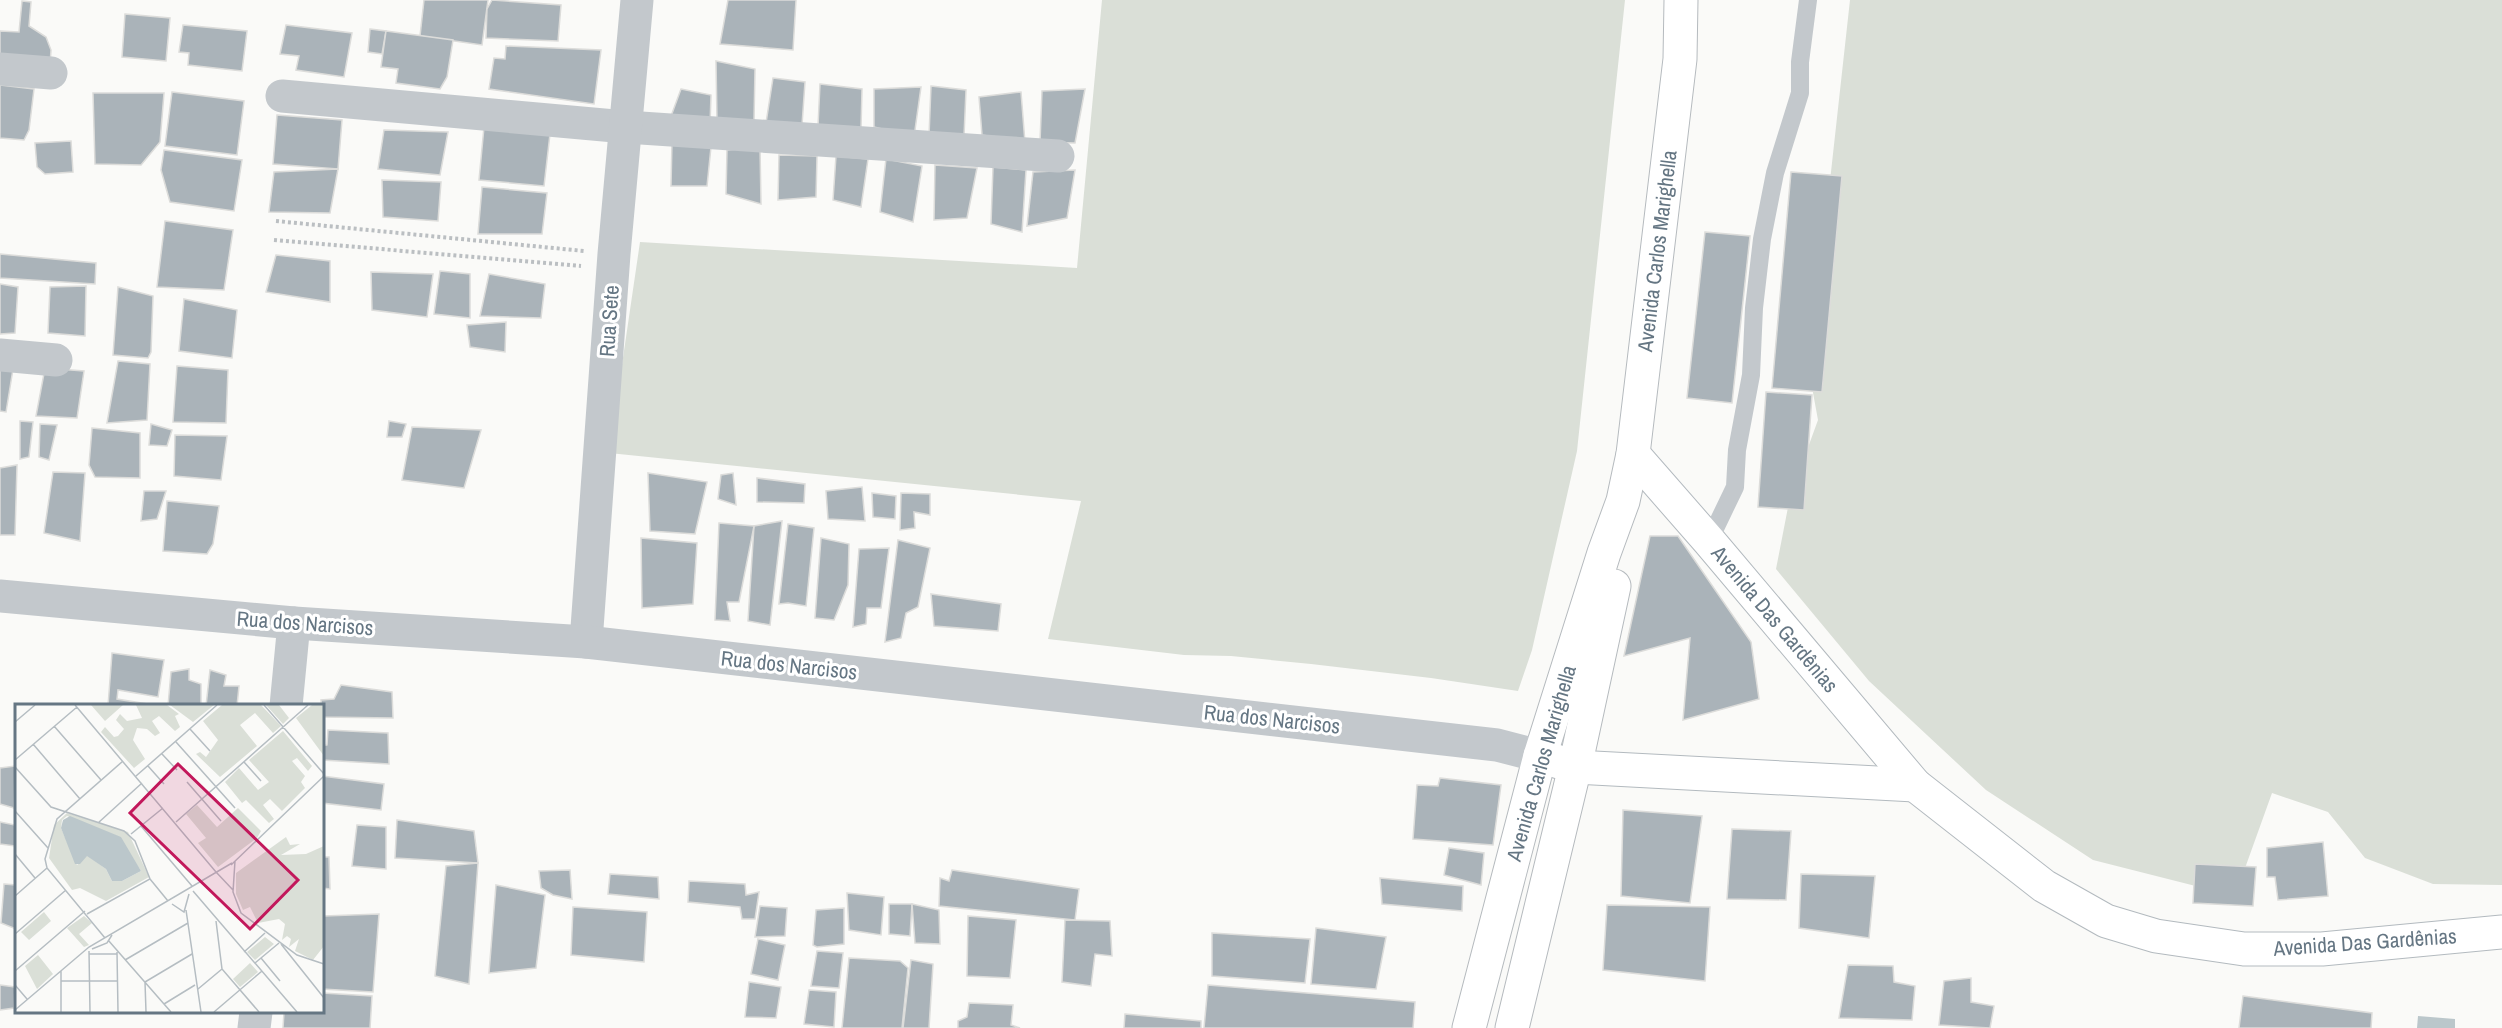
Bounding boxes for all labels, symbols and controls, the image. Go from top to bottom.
street label: Avenida Carlos Marighella [1630,148,1684,354]
street label: Rua Sete [592,284,626,358]
street label: Avenida Das Gardênias [1704,539,1845,699]
street label: Rua dos Narcisos [236,604,374,642]
street label: Rua dos Narcisos [719,643,859,687]
street label: Avenida Carlos Marighella [1499,661,1583,865]
street label: Rua dos Narcisos [1202,697,1342,741]
inset map [15,704,324,1013]
street label: Avenida Das Gardênias [2271,921,2458,963]

